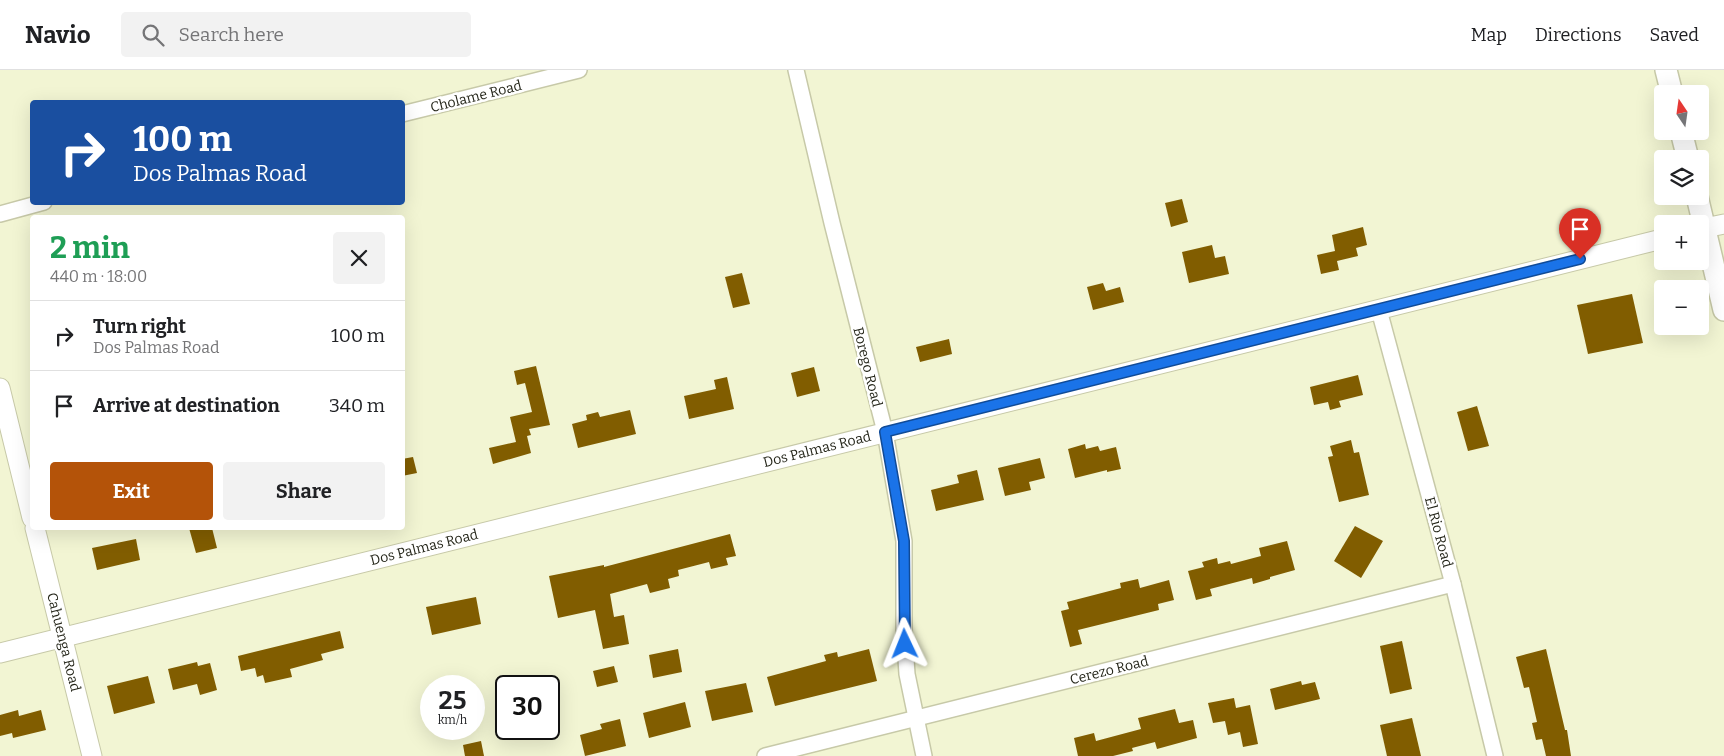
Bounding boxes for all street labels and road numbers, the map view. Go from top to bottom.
street label: Cholame Road [429,77,524,116]
street label: Borego Road [849,325,886,409]
street label: Dos Palmas Road [761,428,873,471]
street label: El Rio Road [1421,495,1456,569]
street label: Dos Palmas Road [368,526,480,569]
street label: Cahuenga Road [43,591,84,693]
street label: Cerezo Road [1068,653,1150,688]

